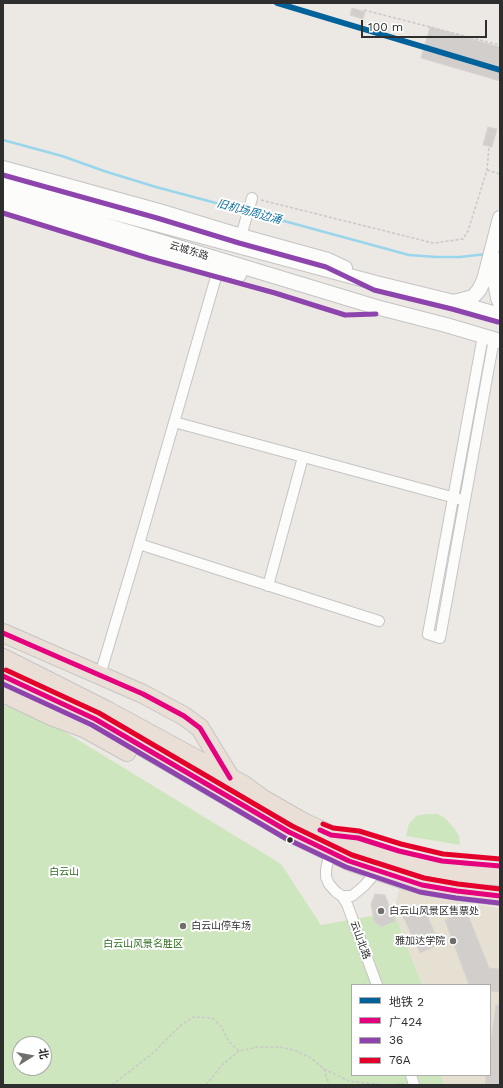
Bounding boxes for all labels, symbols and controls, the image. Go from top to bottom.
scale bar [363,12,489,38]
text: 100 m [368,20,403,34]
water label: 旧机场周边涌 [215,197,283,227]
street label: 云城东路 [168,239,210,263]
unlabelled marker [285,835,295,845]
park label: 白云山 [49,866,79,878]
place label: 白云山风景区售票处 [389,905,479,917]
marker: 白云山风景区售票处 [376,906,386,916]
street label: 云山北路 [348,919,372,961]
place label: 白云山停车场 [191,920,251,932]
marker: 白云山停车场 [178,921,188,931]
place label: 雅加达学院 [395,935,445,947]
marker: 雅加达学院 [448,936,458,946]
park label: 白云山风景名胜区 [103,938,183,950]
legend [351,984,491,1076]
text: 地铁 2 [389,995,424,1009]
text: 广424 [389,1015,422,1029]
text: 36 [389,1033,403,1047]
north arrow [12,1036,52,1076]
text: 北 [36,1047,51,1060]
text: 76A [389,1053,411,1067]

